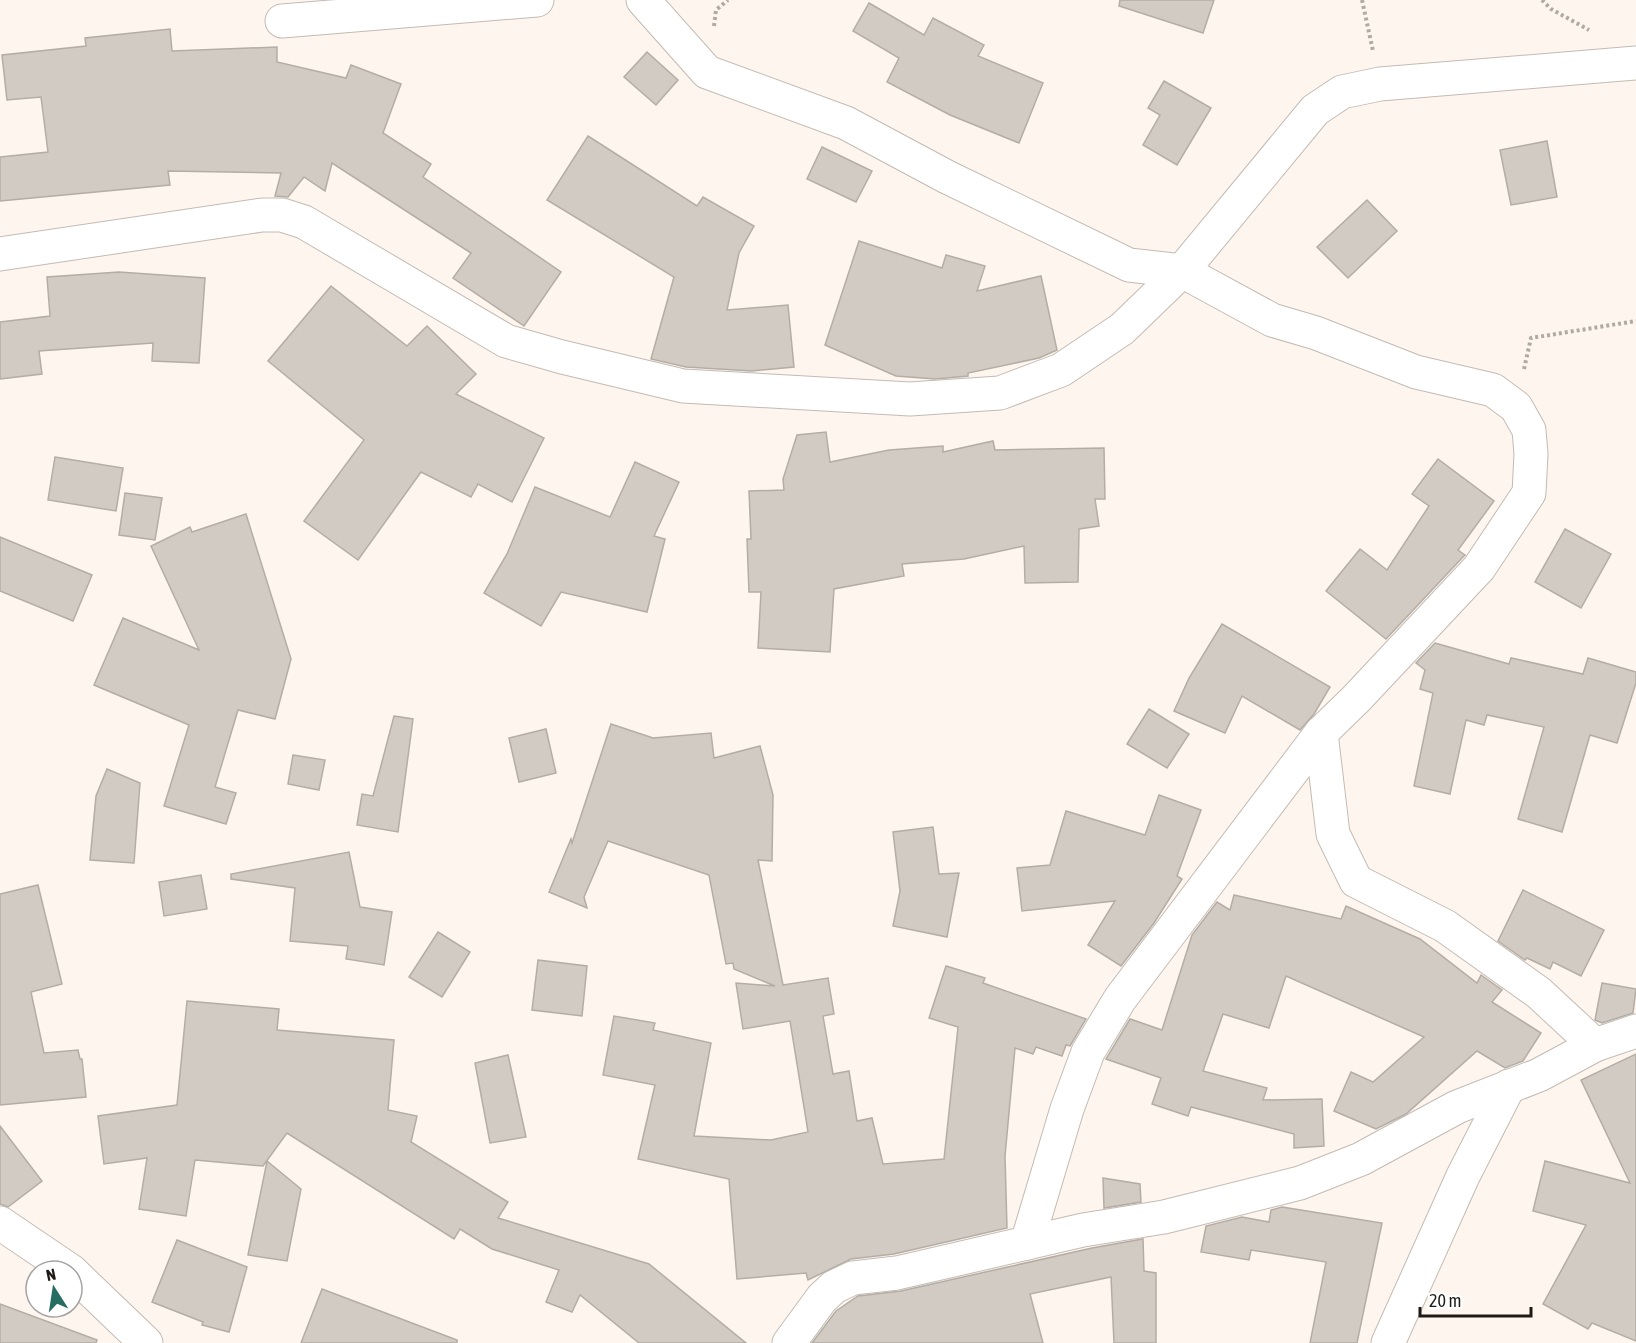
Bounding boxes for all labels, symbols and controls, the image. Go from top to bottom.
north arrow [24,1259,84,1319]
text: N [44,1265,57,1284]
scale bar [1420,1280,1531,1318]
text: 20 m [1429,1290,1461,1311]

